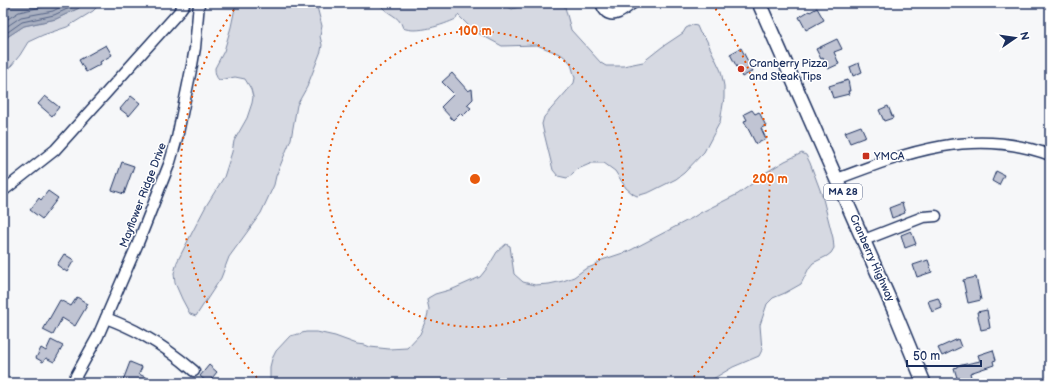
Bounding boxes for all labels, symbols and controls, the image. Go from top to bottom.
north arrow [995,18,1035,58]
text: 100 m [458,24,492,39]
text: N [1017,30,1032,41]
place label: Cranberry Pizza and Steak Tips [749,57,828,83]
marker: Cranberry Pizza and Steak Tips [736,64,746,74]
street label: Mayflower Ridge Drive [117,140,169,249]
place label: YMCA [873,150,905,163]
marker: YMCA [861,151,871,161]
centre of rings [468,172,482,186]
text: 200 m [752,172,788,187]
road number: MA 28 [824,184,862,200]
street label: Cranberry Highway [847,212,897,304]
scale bar [907,342,981,368]
text: 50 m [913,349,940,364]

